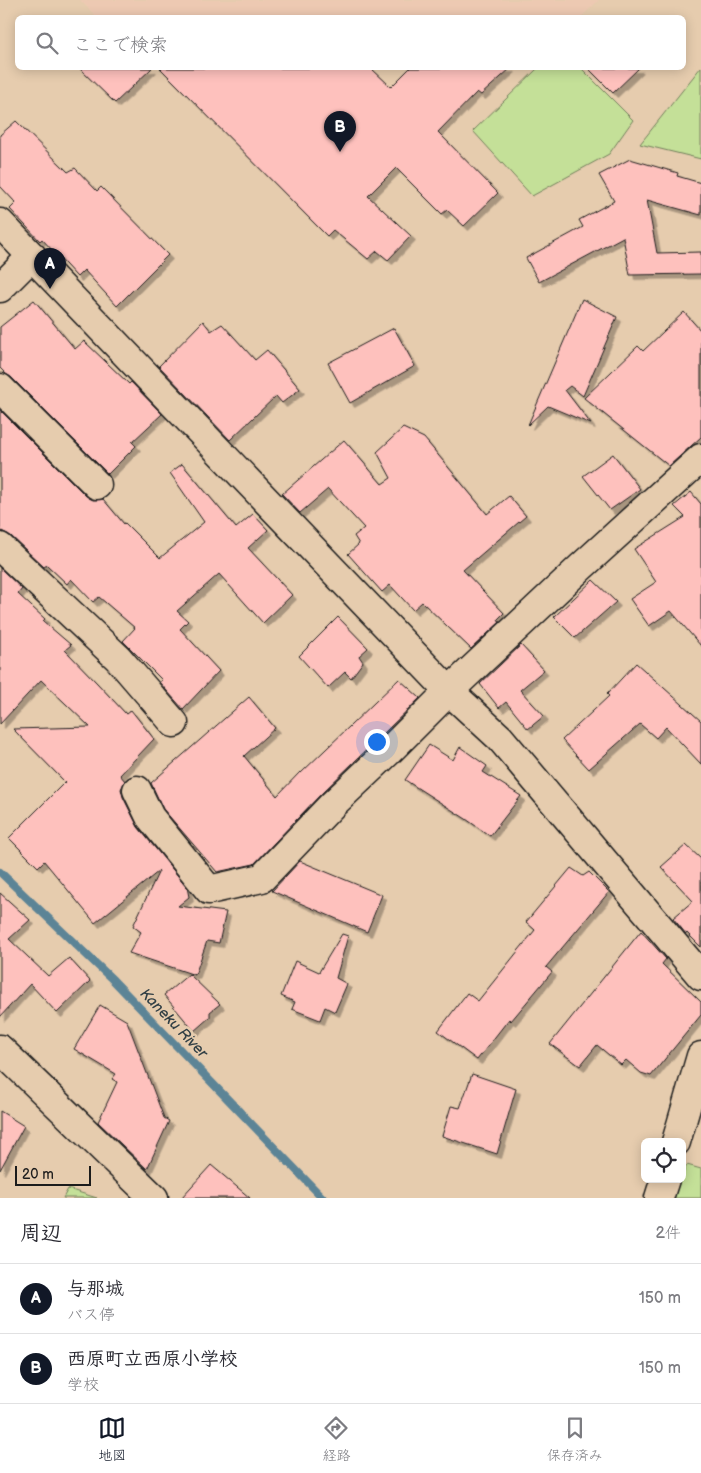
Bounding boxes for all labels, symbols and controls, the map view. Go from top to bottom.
search box [15,15,686,70]
icon: search [33,29,61,57]
text: ここで検索 [73,34,168,57]
pin: B [324,111,356,152]
pin: A [34,248,66,289]
your location [364,729,390,755]
water label: Kaneku River [136,985,213,1063]
map controls [641,1138,686,1183]
button: locate [641,1138,686,1183]
scale bar [15,1163,91,1186]
text: 20 m [22,1166,54,1183]
text: 周辺 [20,1221,62,1246]
text: 2件 [656,1224,681,1243]
text: 与那城 [67,1278,124,1301]
text: A [31,1289,41,1308]
text: 150 m [639,1289,681,1308]
text: バス停 [67,1306,115,1325]
text: 西原町立西原小学校 [67,1348,238,1371]
text: B [30,1359,42,1378]
text: 150 m [639,1359,681,1378]
text: 学校 [67,1376,99,1395]
tab: 地図 [98,1414,126,1464]
tab: 経路 [322,1414,350,1464]
tab: 保存済み [547,1414,603,1464]

